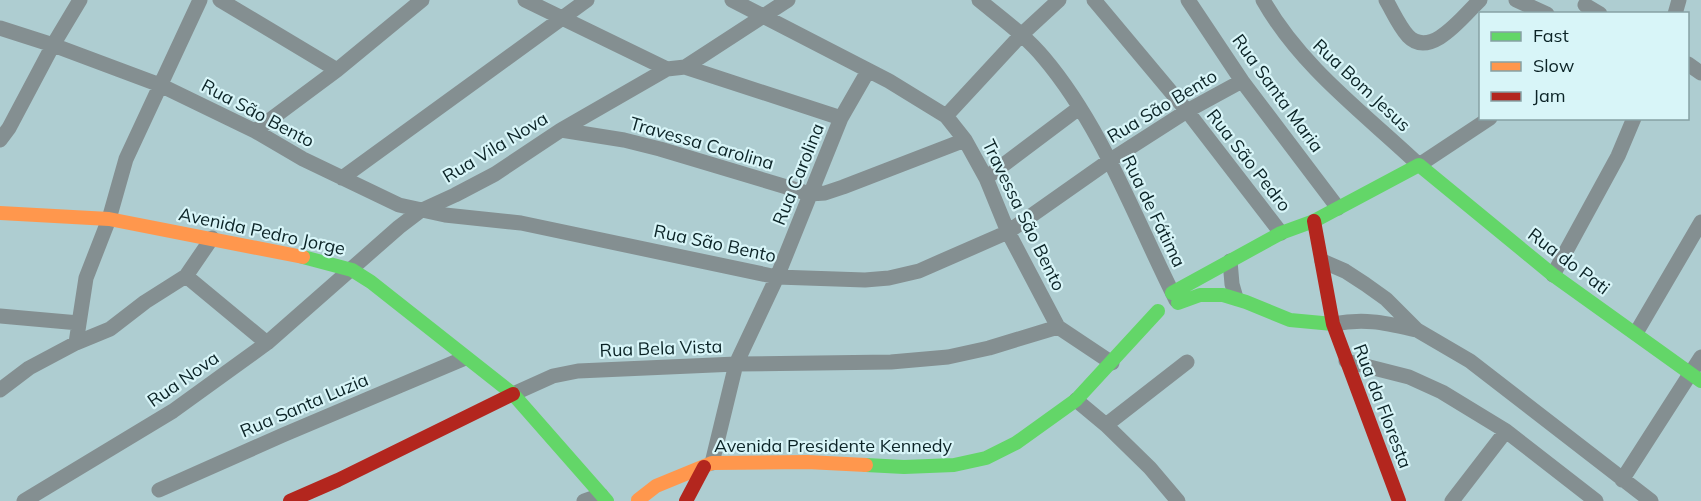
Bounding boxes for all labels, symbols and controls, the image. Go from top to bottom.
legend [1479,12,1689,120]
text: Fast [1533,24,1569,47]
street label: Rua Santa Maria [1227,29,1329,157]
street label: Rua Bom Jesus [1308,34,1416,136]
text: Slow [1533,54,1575,77]
street label: Rua São Bento [1103,64,1221,148]
street label: Rua São Bento [198,74,318,152]
text: Jam [1533,84,1566,107]
street label: Rua São Pedro [1202,104,1296,216]
street label: Rua Vila Nova [438,107,552,187]
street label: Travessa Carolina [627,111,777,175]
street label: Rua Carolina [767,120,829,228]
street label: Travessa São Bento [977,136,1071,294]
street label: Rua de Fátima [1117,151,1191,271]
street label: Avenida Pedro Jorge [177,202,347,260]
street label: Rua São Bento [652,219,778,267]
street label: Rua do Pati [1523,223,1615,299]
street label: Rua Bela Vista [599,334,723,362]
street label: Rua da Floresta [1349,341,1417,471]
street label: Rua Nova [143,346,223,412]
street label: Rua Santa Luzia [236,368,372,442]
street label: Avenida Presidente Kennedy [714,434,953,457]

